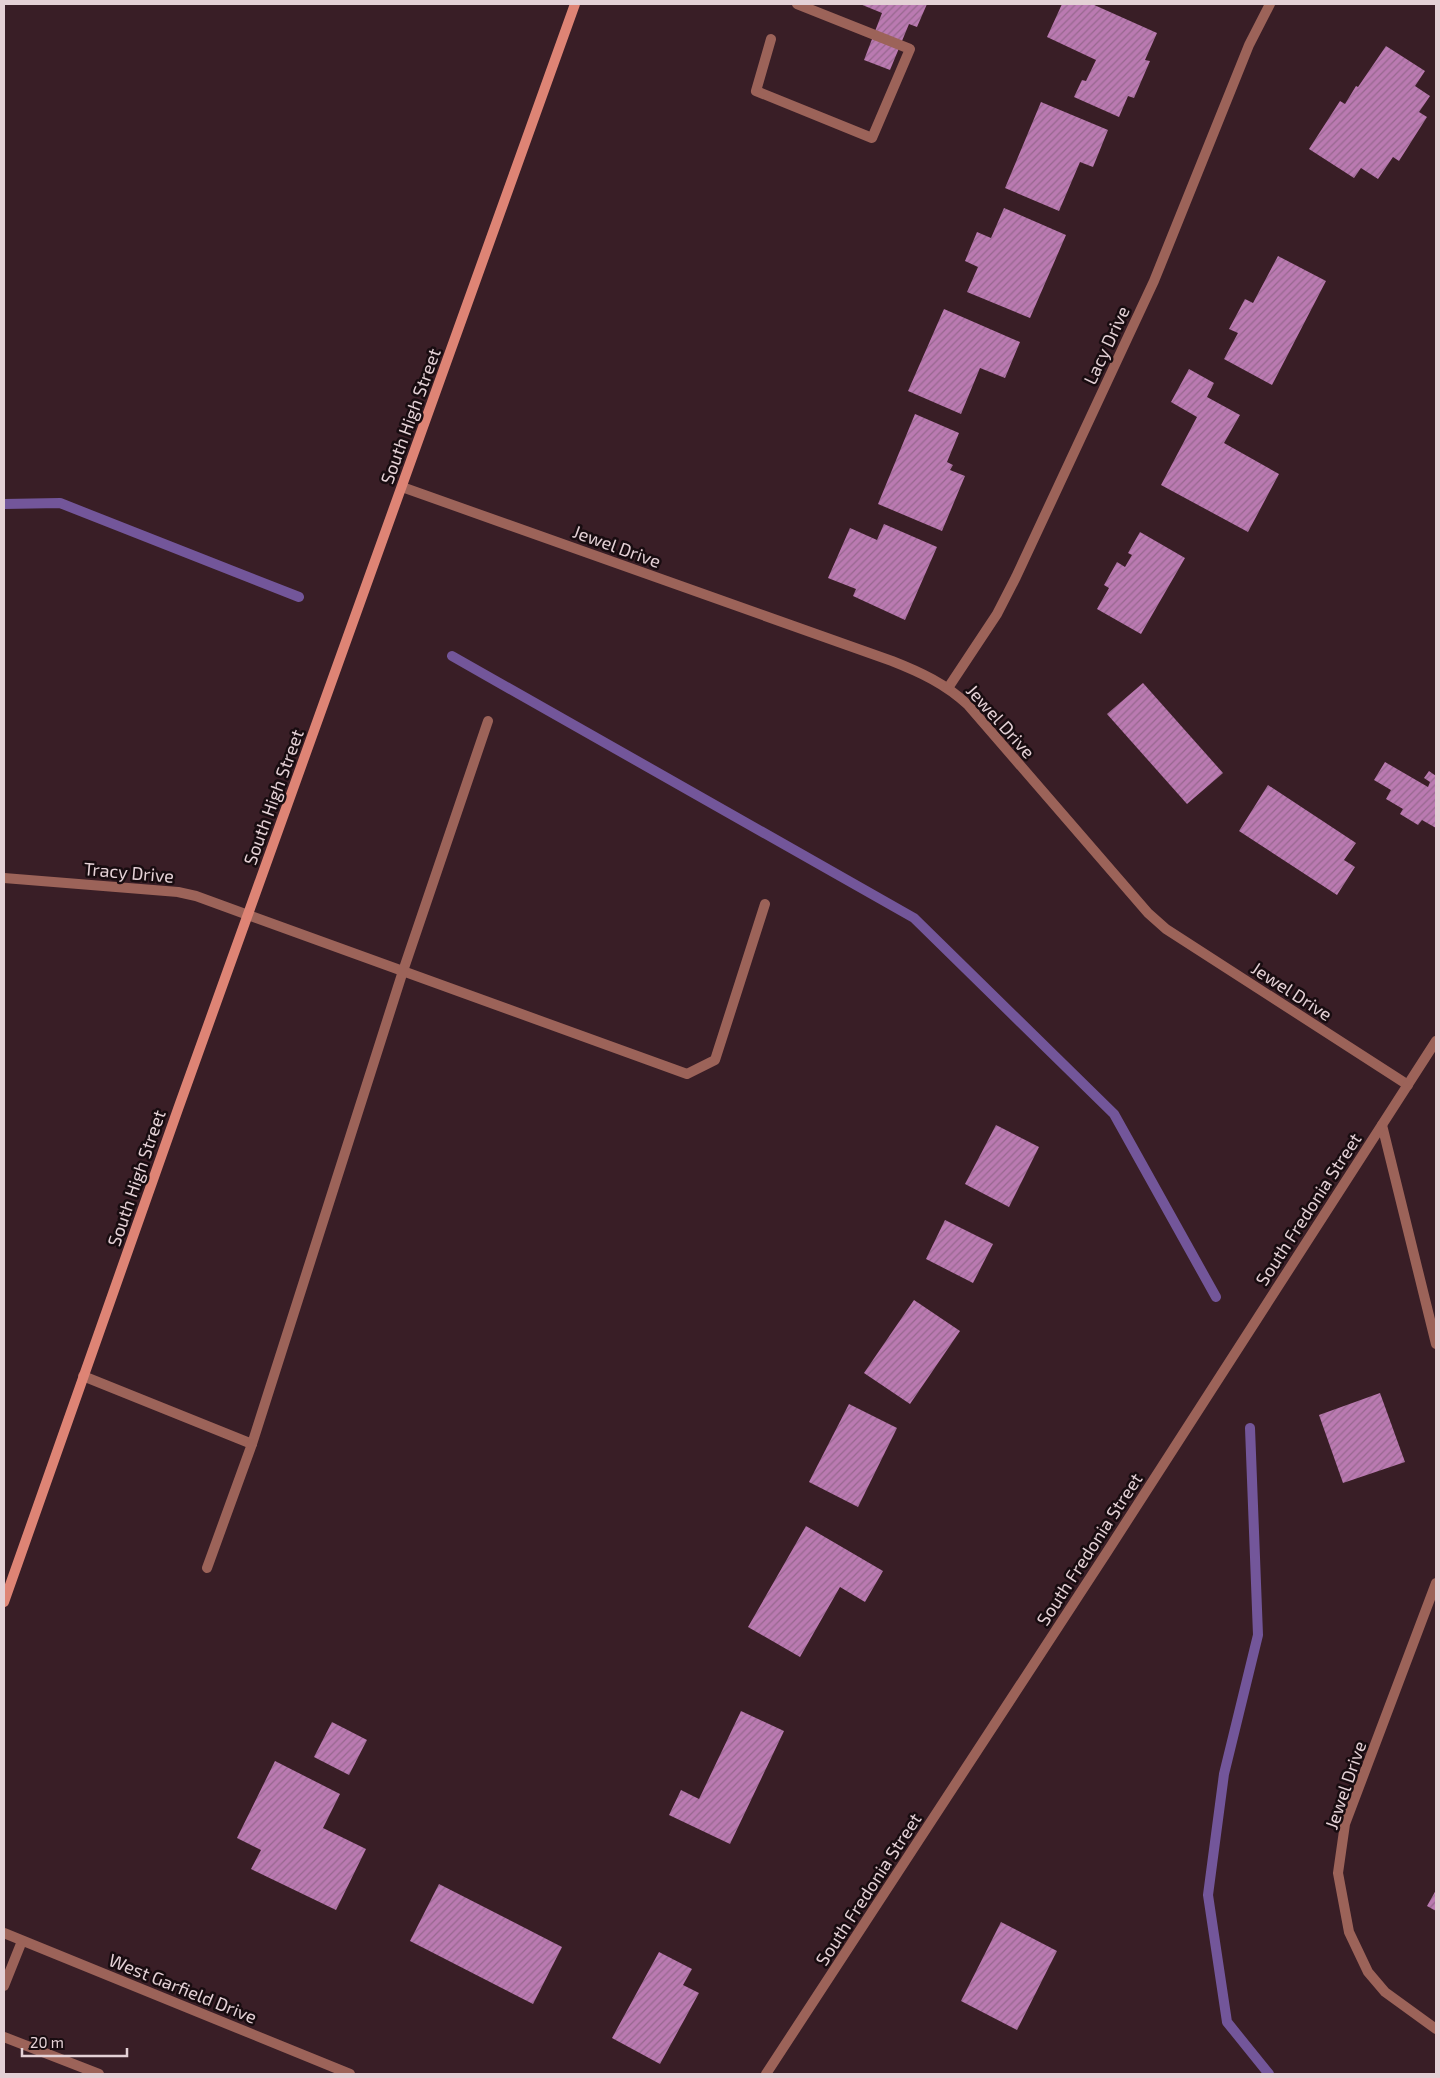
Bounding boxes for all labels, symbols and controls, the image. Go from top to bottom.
street label: Lacy Drive [1078,302,1134,388]
street label: South High Street [375,345,445,487]
street label: Jewel Drive [570,520,664,572]
street label: Jewel Drive [962,680,1040,762]
street label: South High Street [238,726,308,868]
street label: Tracy Drive [83,857,175,887]
street label: Jewel Drive [1247,957,1337,1025]
street label: South High Street [102,1107,170,1249]
street label: South Fredonia Street [1250,1129,1366,1289]
street label: South Fredonia Street [1031,1469,1147,1629]
street label: Jewel Drive [1320,1738,1370,1832]
street label: South Fredonia Street [810,1809,926,1969]
street label: West Garfield Drive [106,1948,260,2028]
scale bar [22,2026,128,2058]
text: 20 m [30,2033,64,2051]

